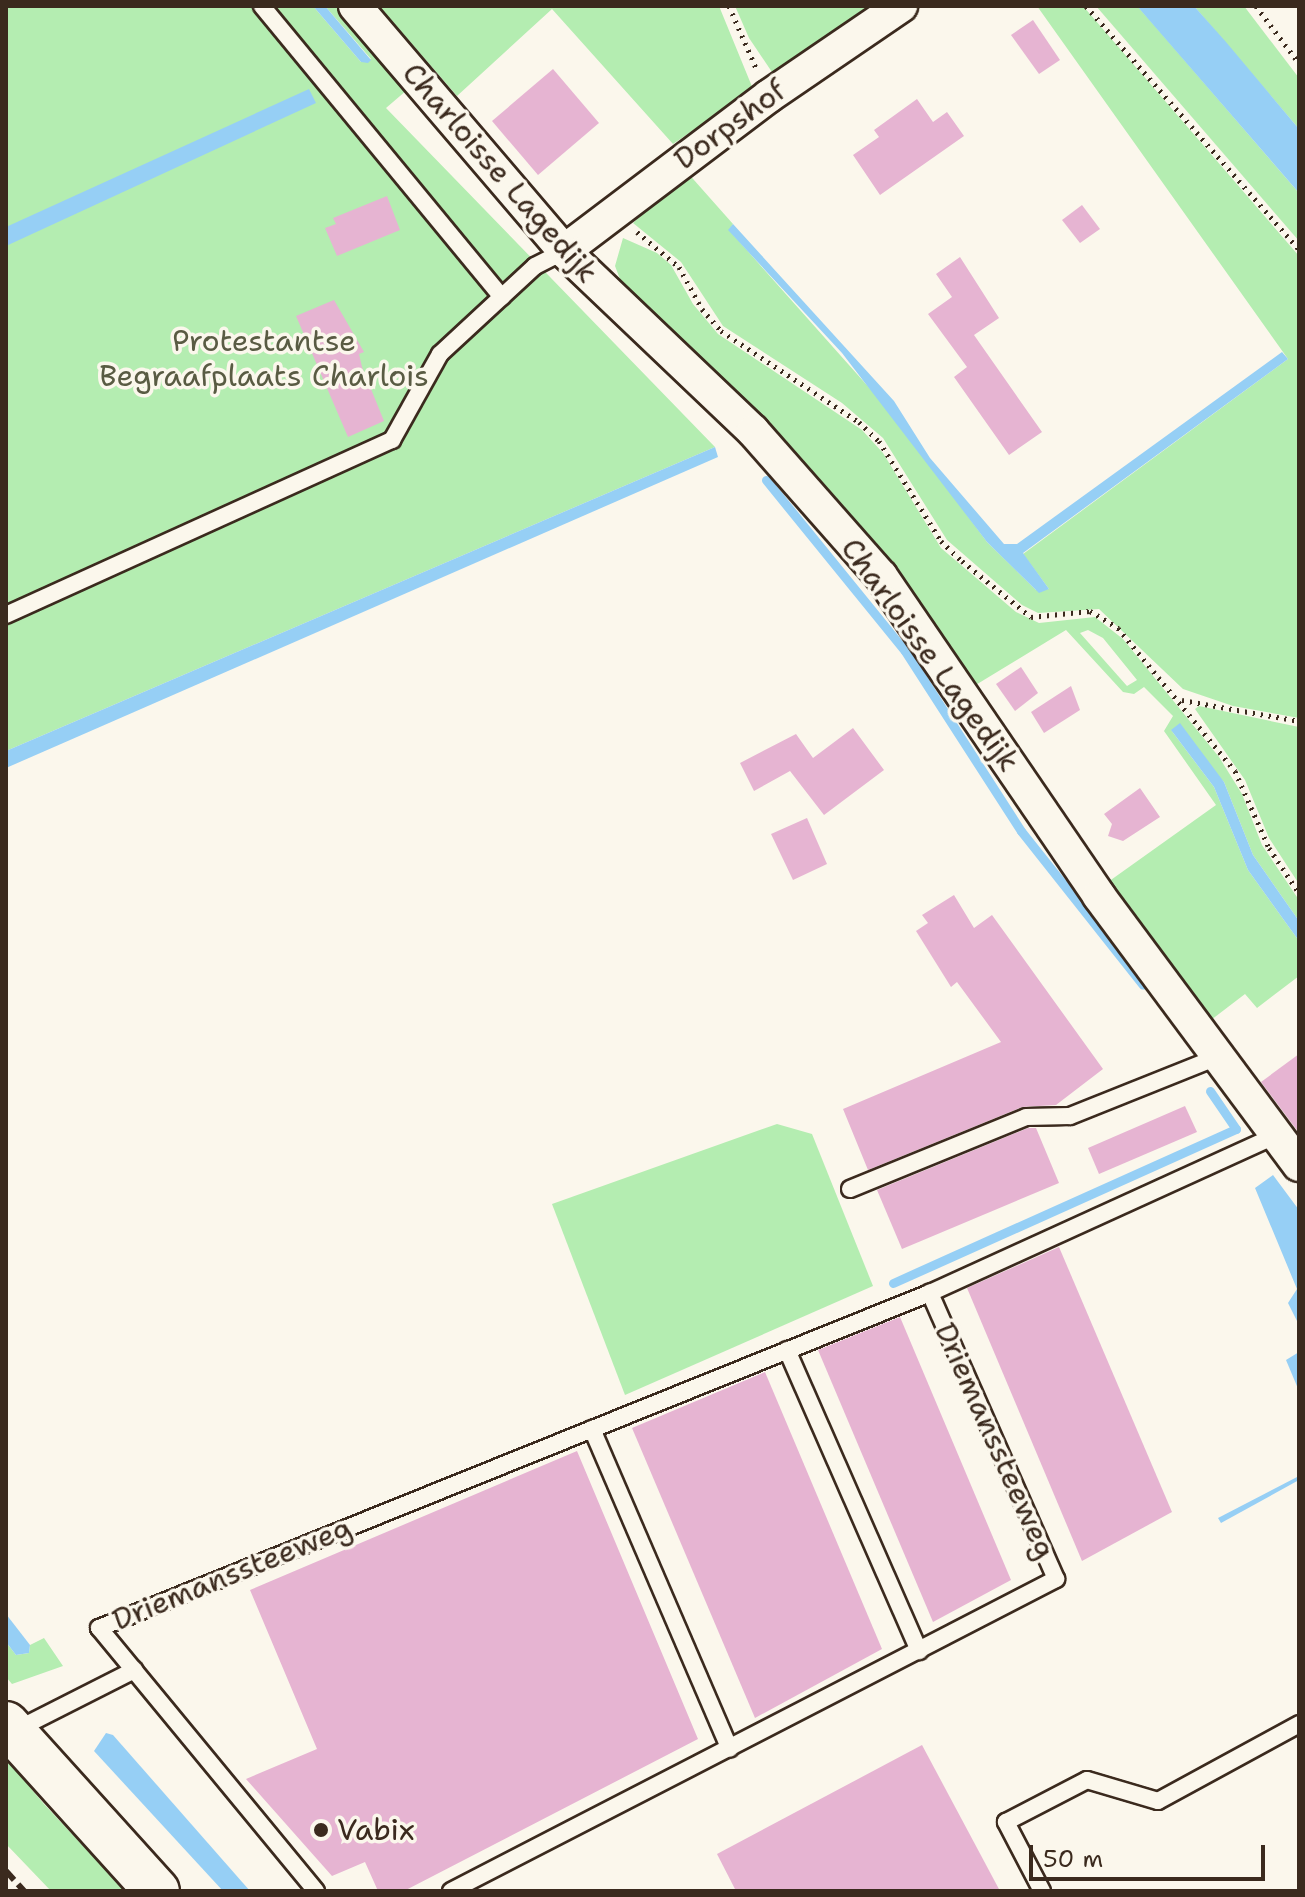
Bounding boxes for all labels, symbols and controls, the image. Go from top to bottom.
street label: Charloisse Lagedijk [395,56,605,290]
street label: Dorpshof [667,73,793,177]
park label: Protestantse Begraafplaats Charlois [99,323,429,394]
street label: Charloisse Lagedijk [833,531,1027,779]
street label: Driemanssteeweg [927,1317,1063,1565]
street label: Driemanssteeweg [107,1510,357,1638]
place label: Vabix [337,1812,415,1848]
marker: Vabix [312,1821,330,1839]
scale bar [1033,1829,1269,1879]
text: 50 m [1043,1843,1103,1875]

